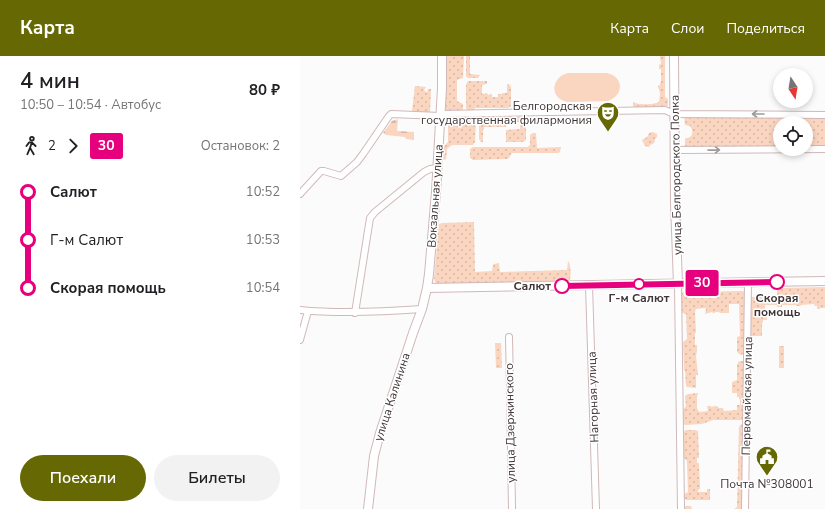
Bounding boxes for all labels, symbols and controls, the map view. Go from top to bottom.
text: Карта [20,15,75,41]
text: Карта [610,19,649,38]
text: Слои [671,19,705,38]
text: Поделиться [727,19,805,38]
text: 4 мин [20,66,80,96]
north arrow [773,68,813,108]
map controls [773,68,813,156]
text: 80 ₽ [249,80,280,100]
street label: улица Белгородского Полка [667,95,685,255]
text: 10:50 – 10:54 · Автобус [20,96,161,114]
place label: Белгородская государственная филармония [421,98,592,128]
theatre icon: Белгородская государственная филармония [595,100,621,133]
one-way arrow [752,110,765,118]
button: locate [773,116,813,156]
icon: walk [20,135,42,157]
icon: forward [62,135,84,157]
text: 30 [98,136,115,155]
text: 2 [48,137,56,155]
text: Остановок: 2 [201,137,280,155]
street label: Вокзальная улица [423,144,447,248]
one-way arrow [707,146,720,154]
text: Салют [50,182,97,202]
text: 10:52 [246,183,280,201]
text: Г-м Салют [50,230,123,250]
text: 10:53 [246,231,280,249]
line badge: 30 [684,270,720,296]
text: 30 [694,273,710,292]
marker: Скорая помощь [769,274,785,290]
text: Скорая помощь [50,278,166,298]
place label: Салют [514,278,551,294]
marker: Салют [554,278,570,294]
marker: Г-м Салют [633,278,645,290]
text: 10:54 [246,279,280,297]
place label: Г-м Салют [609,290,670,306]
place label: Скорая помощь [754,290,801,320]
street label: Первомайская улица [738,336,756,456]
street label: улица Калинина [370,351,414,443]
street label: Нагорная улица [583,351,603,443]
street label: улица Дзержинского [501,363,519,483]
public building icon: Почта №308001 [754,444,780,477]
button: Поехали [20,455,146,501]
button: Билеты [154,455,280,501]
place label: Почта №308001 [720,476,814,492]

